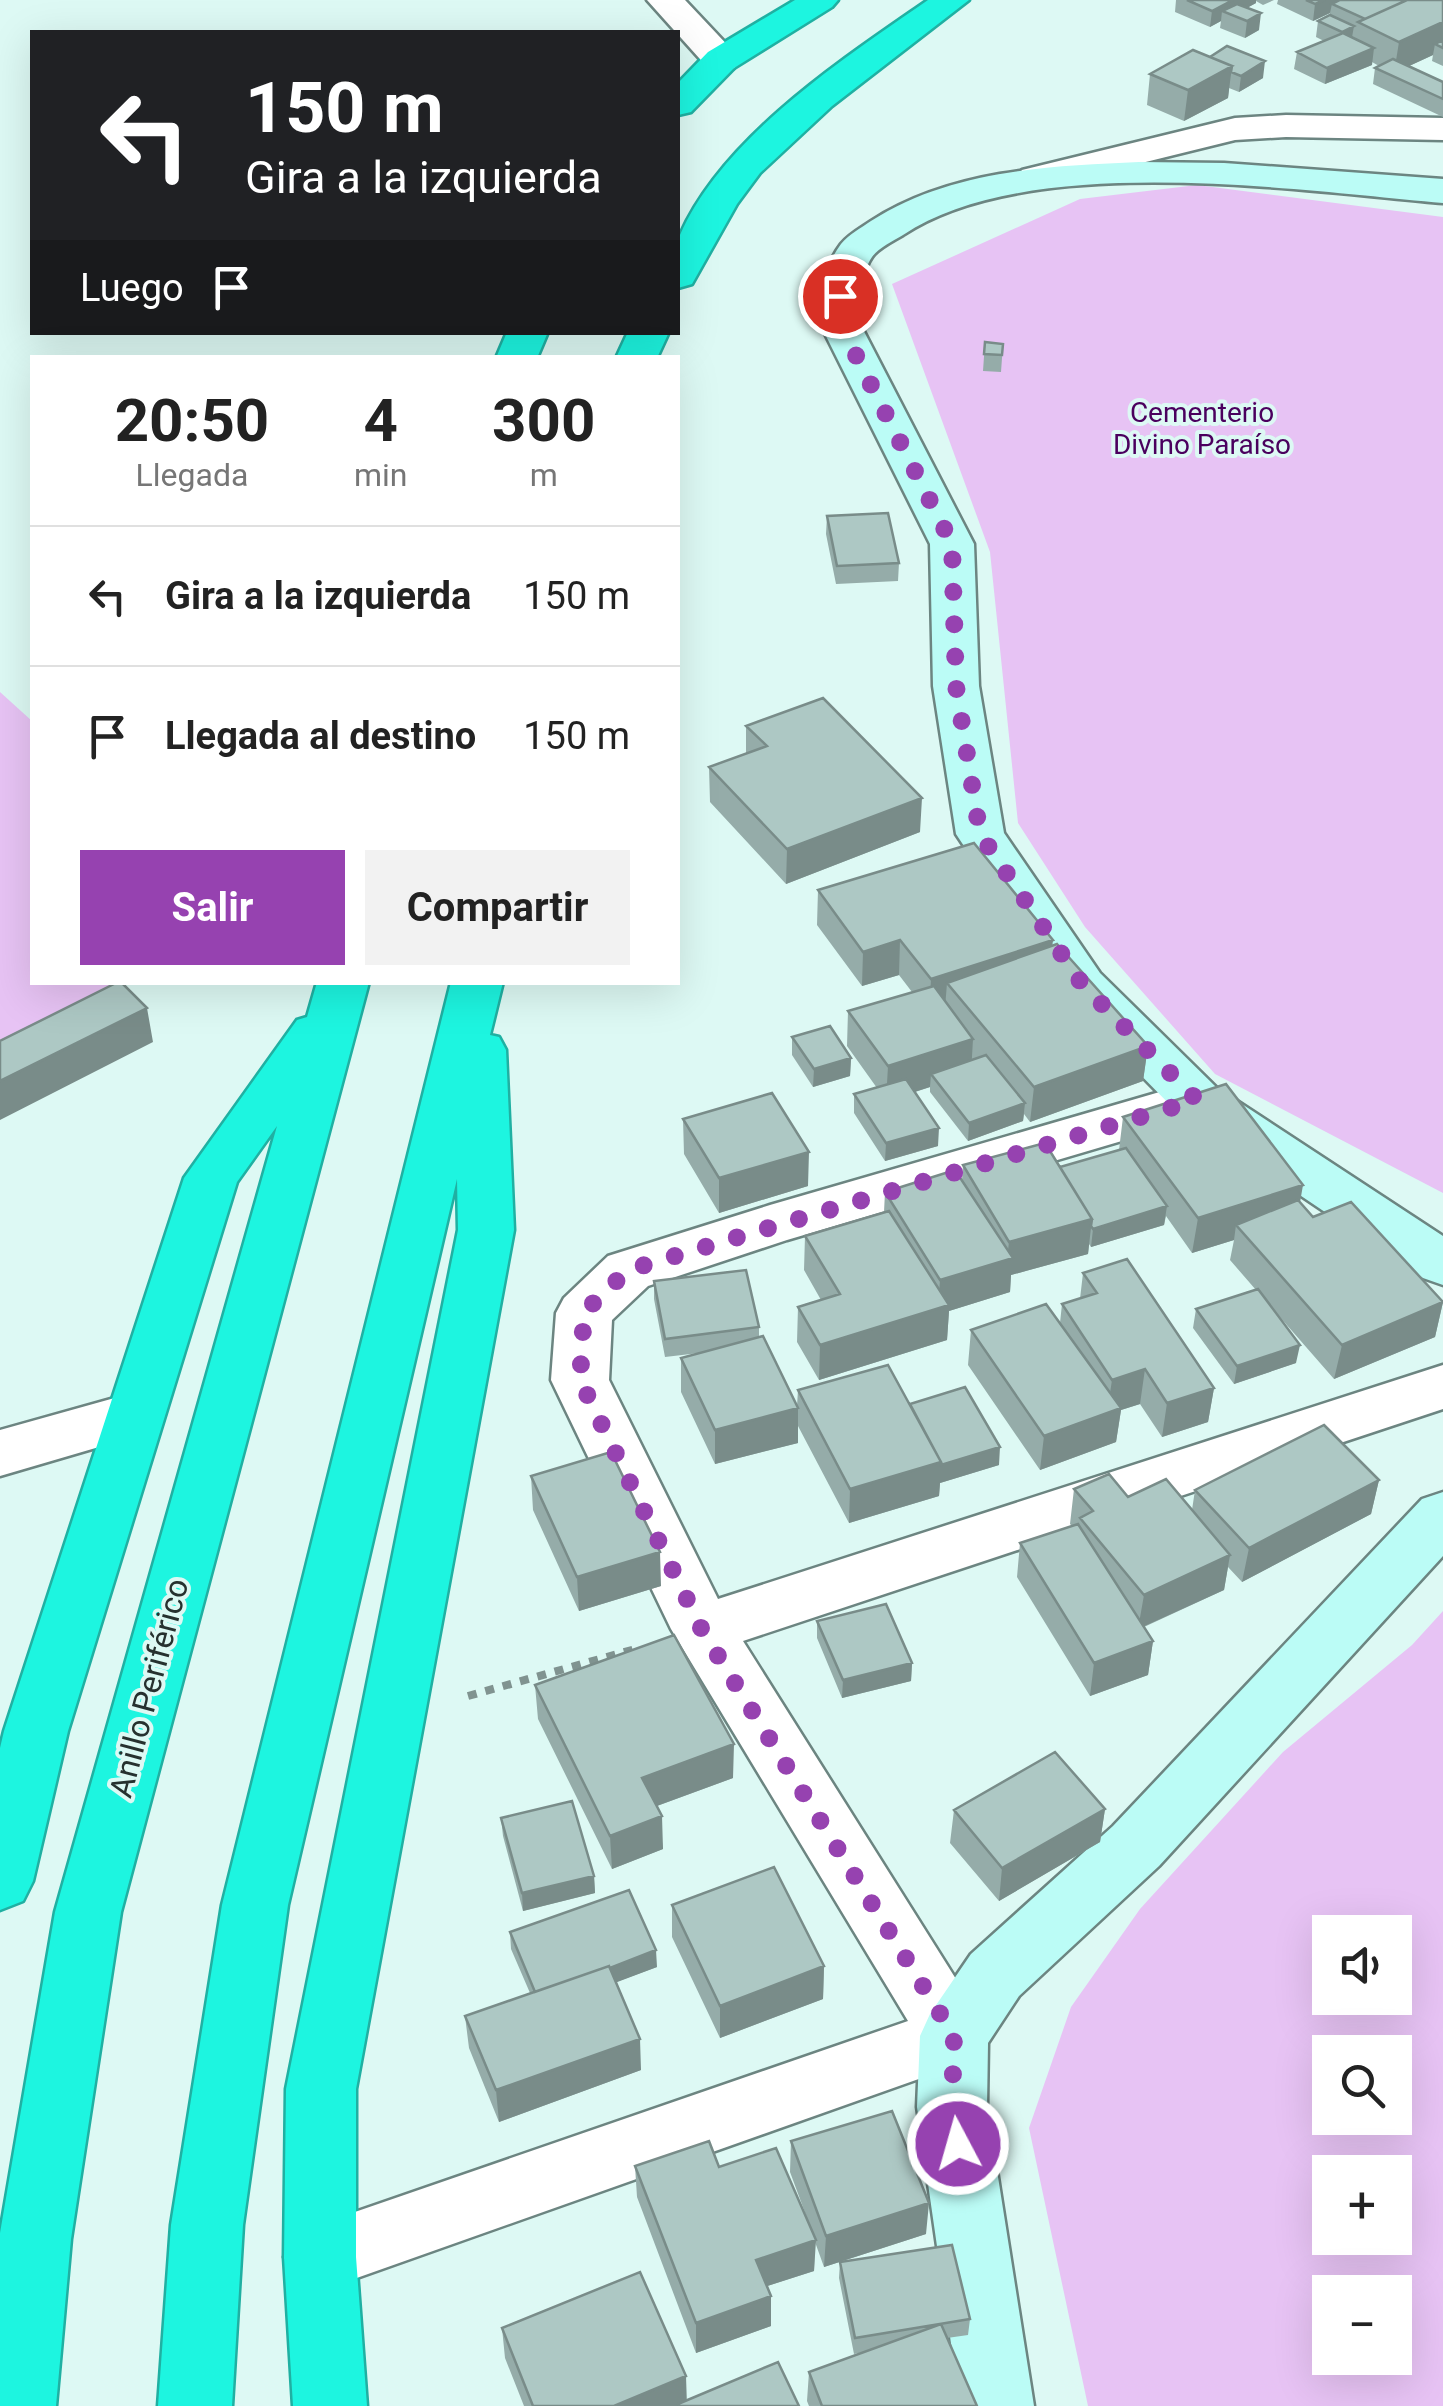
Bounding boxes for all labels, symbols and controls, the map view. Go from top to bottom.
text: 150 m [245,67,444,149]
icon: left [80,70,210,200]
text: Gira a la izquierda [245,151,602,204]
pin [798,254,883,339]
icon: arrive [204,260,259,315]
text: Luego [80,266,184,310]
icon: arrive [813,269,868,324]
text: 20:50 [115,385,269,456]
text: 4 [363,385,398,456]
text: 300 [492,385,595,456]
park label: Cementerio Divino Paraíso [1113,396,1291,461]
text: Llegada [136,456,248,494]
text: min [354,456,407,494]
text: m [530,456,558,494]
icon: left [80,569,135,624]
text: Gira a la izquierda [165,574,471,618]
text: 150 m [523,574,630,618]
icon: arrive [80,709,135,764]
text: Llegada al destino [165,714,476,758]
text: 150 m [523,714,630,758]
button: Salir [80,850,345,965]
button: Compartir [365,850,630,965]
street label: Anillo Periférico [102,1574,196,1802]
map controls [1312,1915,1412,2375]
button: sound [1312,1915,1412,2015]
button: search [1312,2035,1412,2135]
position arrow [906,2092,1010,2196]
button: + [1312,2155,1412,2255]
button: − [1312,2275,1412,2375]

